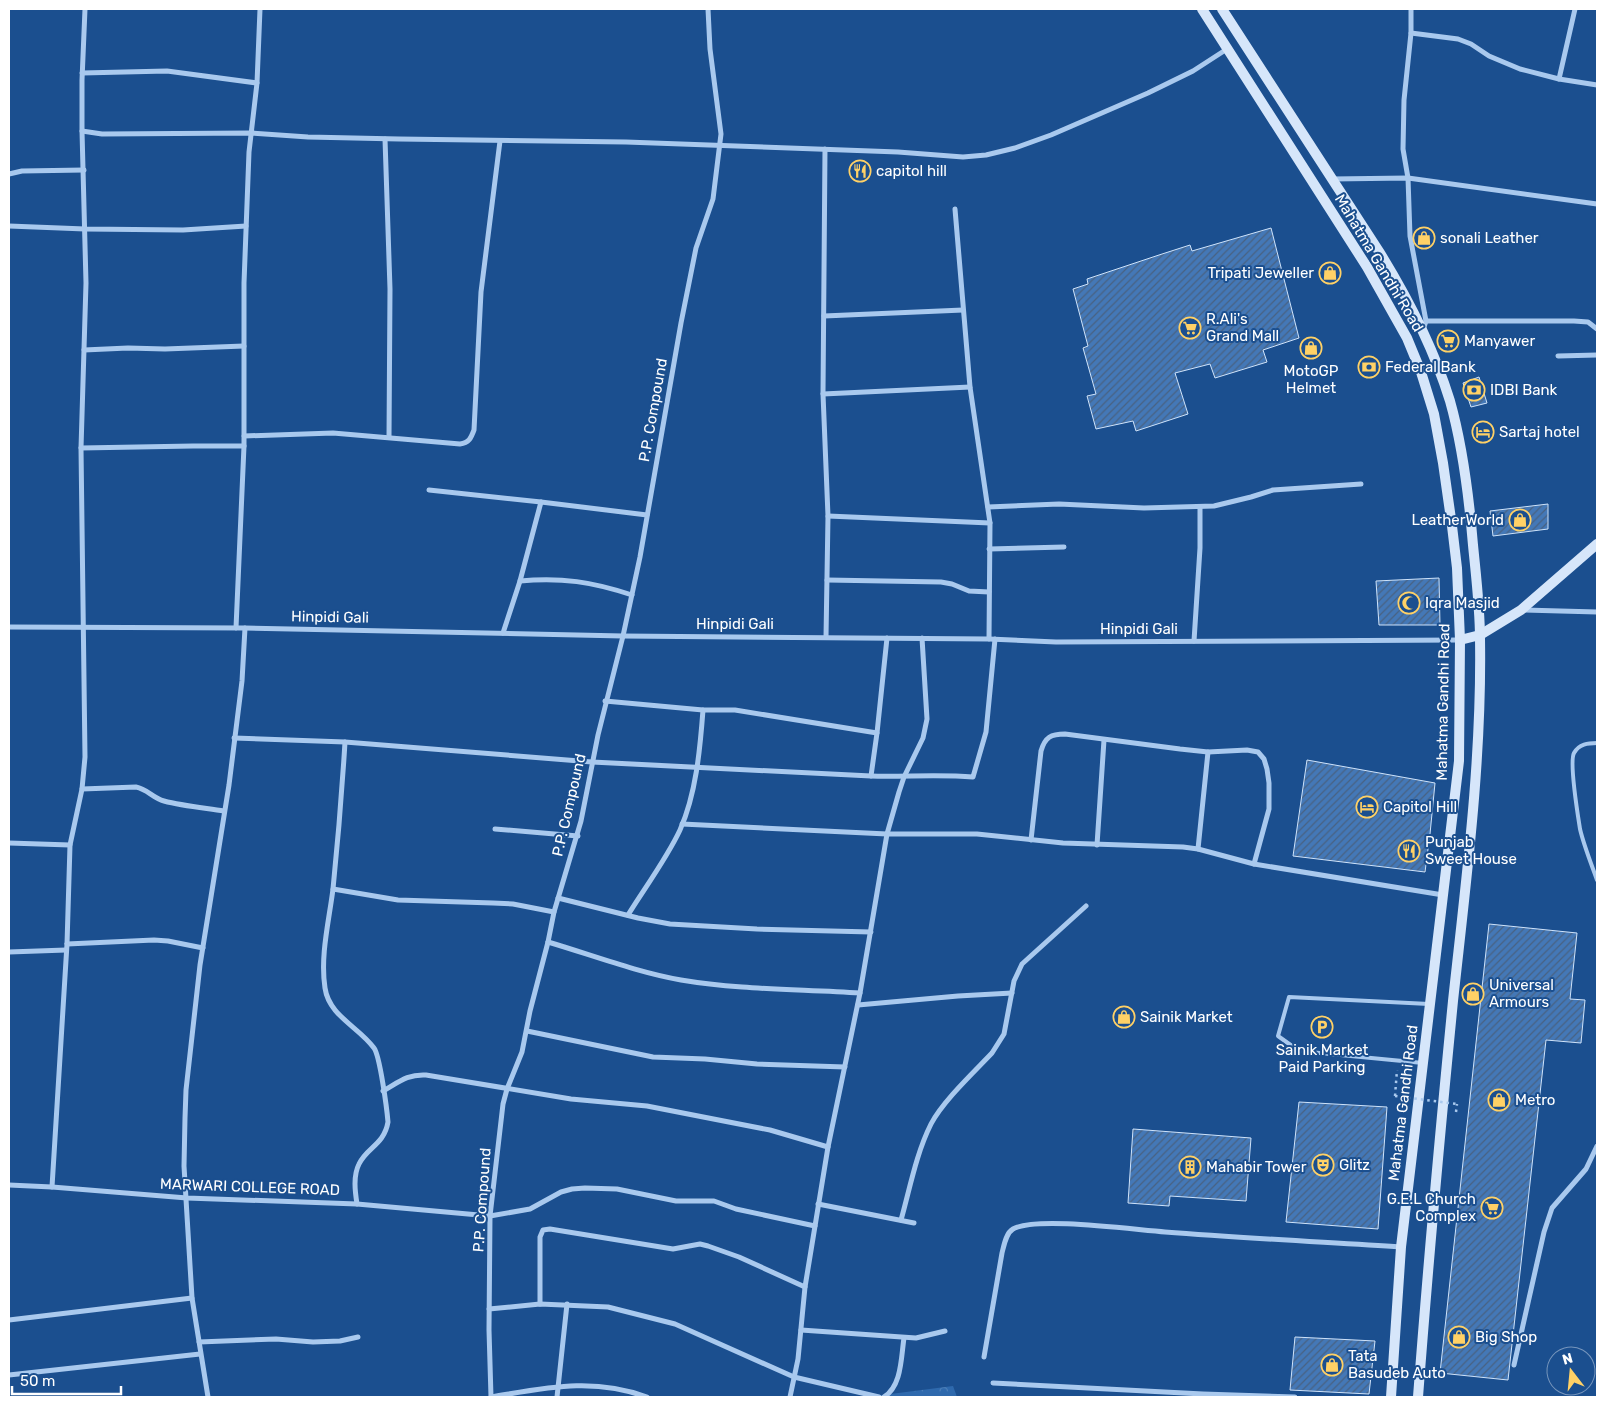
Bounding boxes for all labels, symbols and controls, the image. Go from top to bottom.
restaurant icon: capitol hill [848,159,872,183]
place label: capitol hill [876,162,947,180]
street label: Mahatma Gandhi Road [1331,191,1427,335]
shop icon: sonali Leather [1412,226,1436,250]
place label: sonali Leather [1440,229,1539,247]
shop icon: Tripati Jeweller [1318,261,1342,285]
place label: Tripati Jeweller [1208,264,1314,282]
place label: R.Ali's Grand Mall [1206,310,1279,345]
supermarket icon: R.Ali's Grand Mall [1178,316,1202,340]
supermarket icon: Manyawer [1436,329,1460,353]
place label: Manyawer [1464,332,1535,350]
shop icon: MotoGP Helmet [1299,336,1323,360]
bank icon: Federal Bank [1357,355,1381,379]
street label: P.P. Compound [635,357,671,463]
place label: Federal Bank [1385,358,1476,376]
place label: MotoGP Helmet [1284,362,1339,397]
bank icon: IDBI Bank [1462,378,1486,402]
place label: IDBI Bank [1490,381,1558,399]
hotel icon: Sartaj hotel [1471,420,1495,444]
place label: Sartaj hotel [1499,423,1580,441]
shop icon: LeatherWorld [1508,508,1532,532]
place label: LeatherWorld [1411,511,1504,529]
mosque icon: Iqra Masjid [1397,591,1421,615]
place label: Iqra Masjid [1425,594,1500,612]
street label: Hinpidi Gali [291,607,369,627]
street label: Hinpidi Gali [696,615,774,633]
street label: Hinpidi Gali [1100,620,1178,638]
street label: Mahatma Gandhi Road [1433,623,1453,781]
street label: P.P. Compound [548,752,590,858]
hotel icon: Capitol Hill [1355,795,1379,819]
place label: Capitol Hill [1383,798,1457,816]
place label: Punjab Sweet House [1425,833,1517,868]
restaurant icon: Punjab Sweet House [1397,839,1421,863]
place label: Universal Armours [1489,976,1554,1011]
shop icon: Universal Armours [1461,982,1485,1006]
shop icon: Sainik Market [1112,1005,1136,1029]
place label: Sainik Market [1140,1008,1233,1026]
parking icon: Sainik Market Paid Parking [1310,1015,1334,1039]
street label: Mahatma Gandhi Road [1384,1024,1422,1182]
place label: Sainik Market Paid Parking [1276,1041,1368,1076]
shop icon: Metro [1487,1088,1511,1112]
place label: Metro [1515,1091,1555,1109]
street label: P.P. Compound [469,1147,495,1253]
theatre icon: Glitz [1311,1153,1335,1177]
building icon: Mahabir Tower [1178,1155,1202,1179]
place label: Glitz [1339,1156,1370,1174]
place label: Mahabir Tower [1206,1158,1307,1176]
street label: MARWARI COLLEGE ROAD [160,1175,340,1199]
place label: G.E.L Church Complex [1387,1190,1476,1225]
supermarket icon: G.E.L Church Complex [1480,1196,1504,1220]
shop icon: Big Shop [1447,1325,1471,1349]
place label: Big Shop [1475,1328,1537,1346]
north arrow [1546,1346,1596,1396]
place label: Tata Basudeb Auto [1348,1347,1446,1382]
text: N [1560,1349,1575,1369]
shop icon: Tata Basudeb Auto [1320,1353,1344,1377]
scale bar [12,1364,121,1396]
text: 50 m [20,1372,55,1390]

